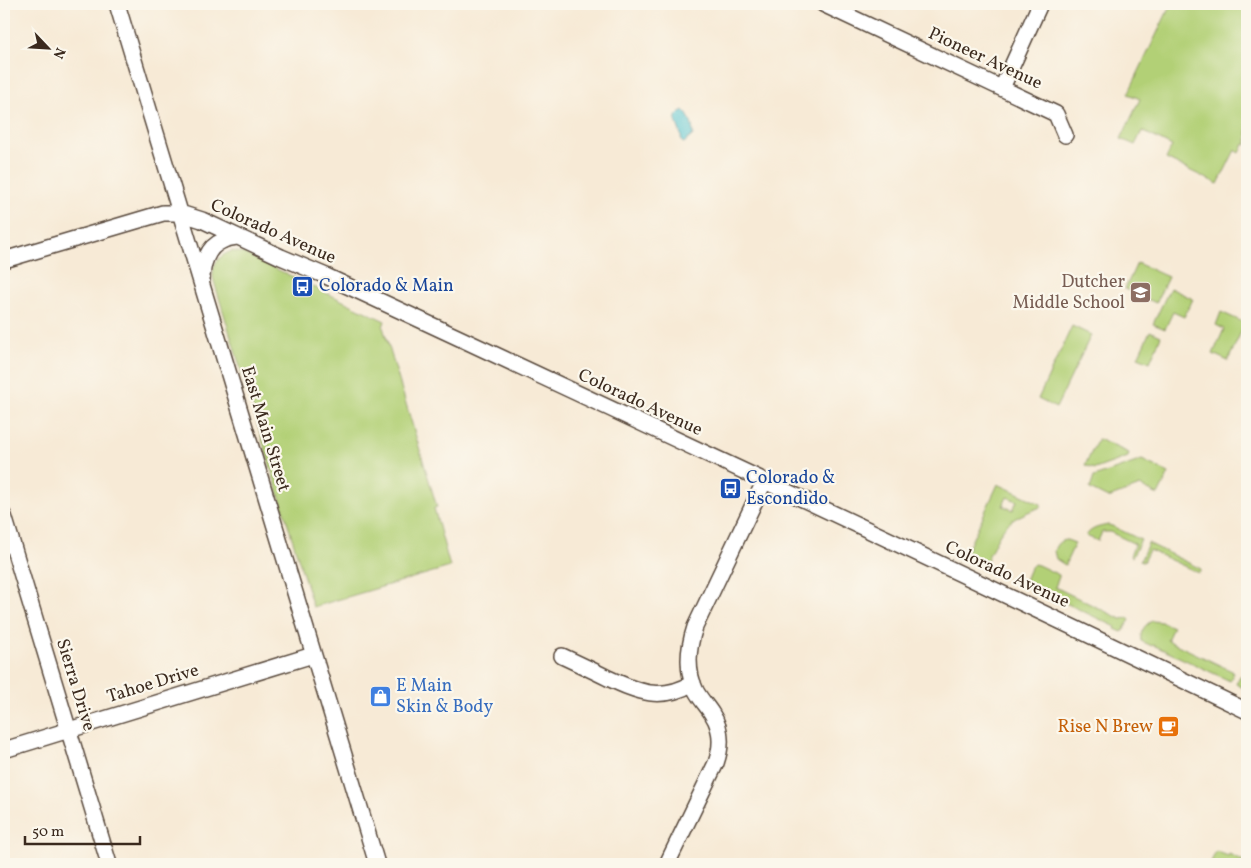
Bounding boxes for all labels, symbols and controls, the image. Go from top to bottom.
north arrow [22,22,72,72]
street label: Pioneer Avenue [924,22,1046,96]
text: N [48,44,69,61]
street label: Colorado Avenue [206,193,340,271]
place label: Dutcher Middle School [1012,270,1125,316]
bus stop icon: Colorado & Main [291,274,315,298]
place label: Colorado & Main [319,274,454,299]
school or university icon: Dutcher Middle School [1129,280,1153,304]
street label: East Main Street [234,363,296,495]
street label: Colorado Avenue [574,363,706,443]
place label: Colorado & Escondido [746,466,835,512]
bus stop icon: Colorado & Escondido [718,476,742,500]
street label: Colorado Avenue [941,535,1073,615]
street label: Sierra Drive [49,636,101,734]
street label: Tahoe Drive [104,658,202,710]
place label: E Main Skin & Body [396,674,493,720]
shop icon: E Main Skin & Body [368,684,392,708]
place label: Rise N Brew [1057,715,1153,740]
cafe icon: Rise N Brew [1157,715,1181,739]
scale bar [25,813,140,845]
text: 50 m [32,822,64,843]

